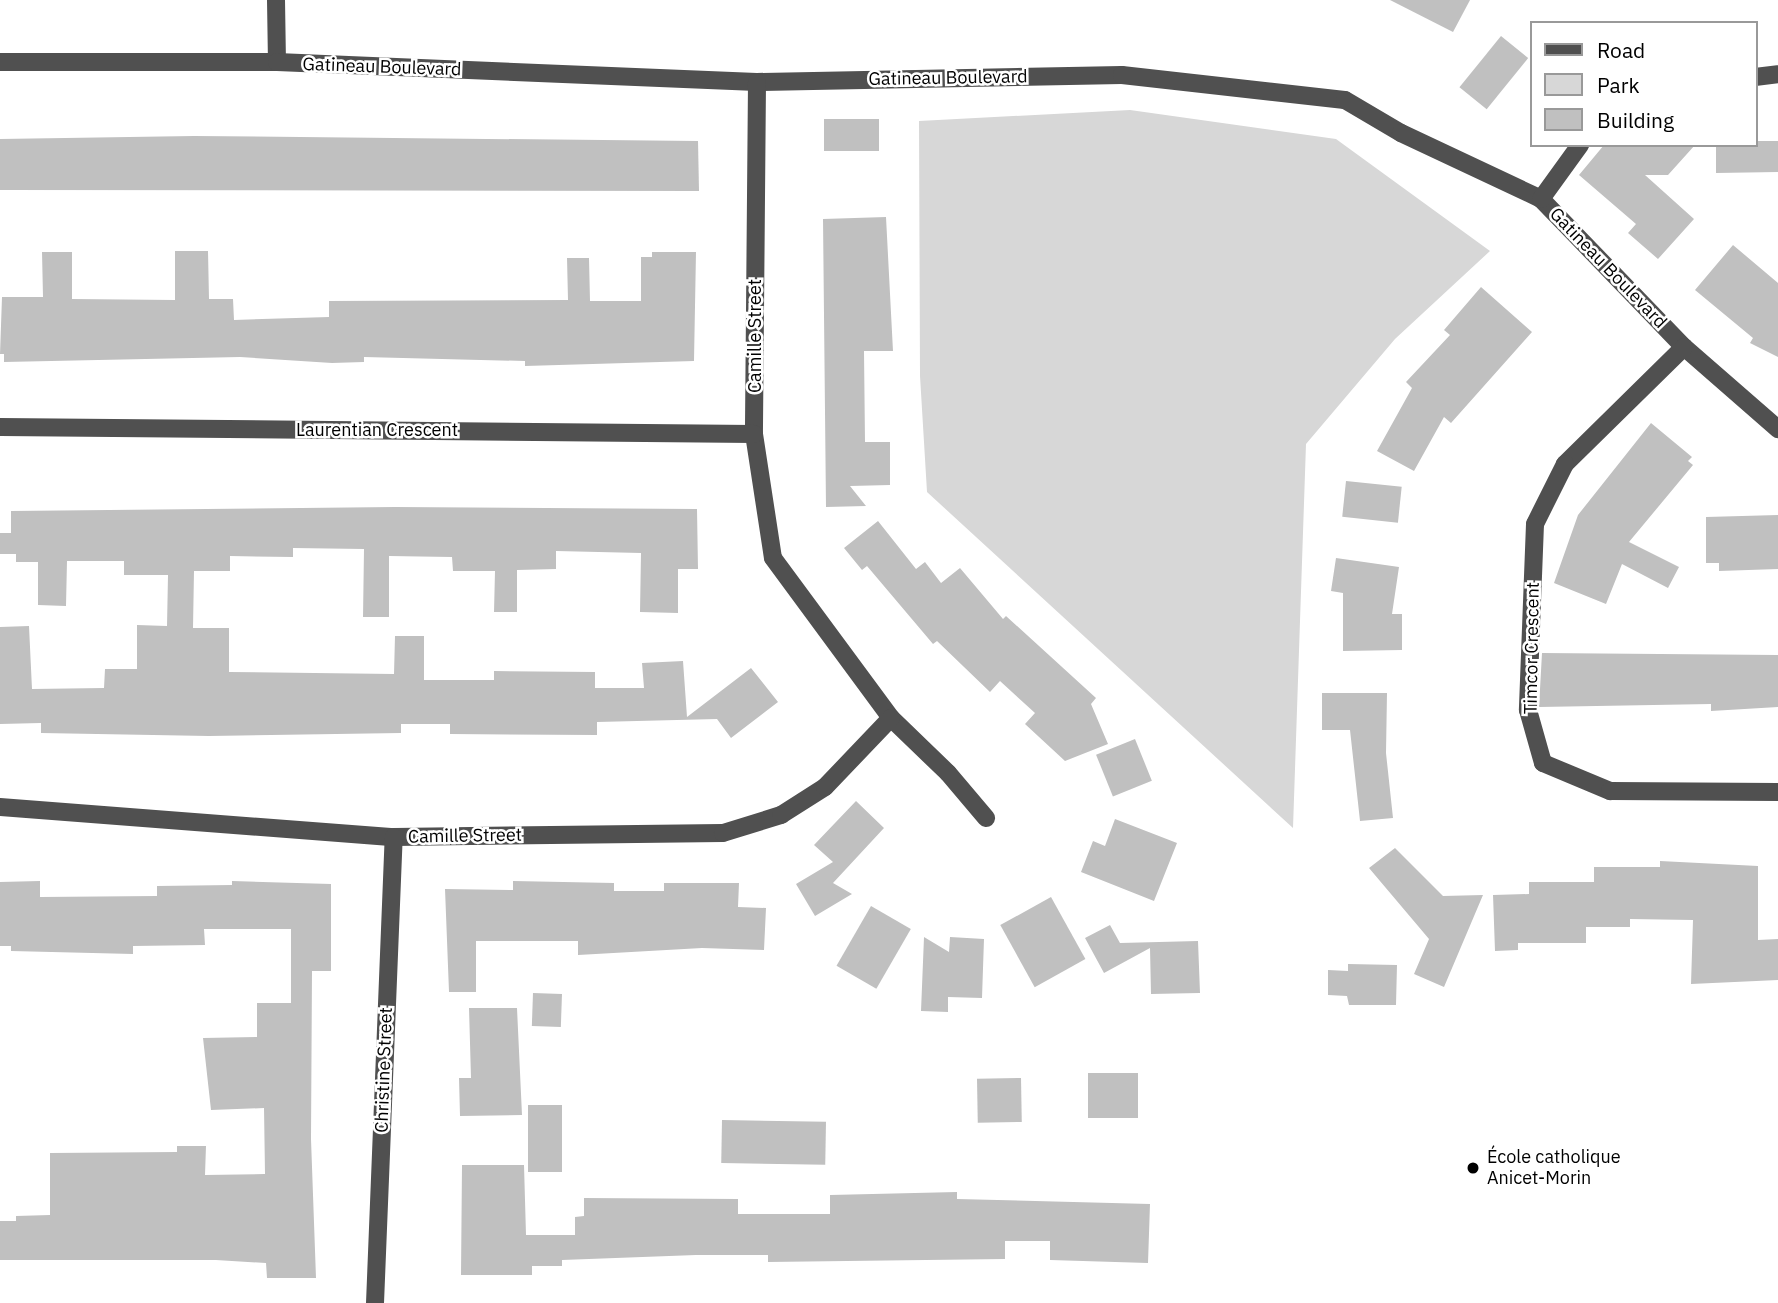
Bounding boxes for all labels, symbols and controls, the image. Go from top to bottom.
legend [1530,21,1757,147]
text: Road [1597,36,1645,64]
street label: Gatineau Boulevard [302,53,462,81]
street label: Gatineau Boulevard [868,66,1028,90]
text: Park [1597,71,1640,99]
text: Building [1597,106,1674,134]
street label: Gatineau Boulevard [1545,203,1671,333]
street label: Camille Street [744,279,766,393]
street label: Laurentian Crescent [296,419,458,441]
street label: Timcor Crescent [1520,582,1544,714]
street label: Camille Street [408,824,522,848]
street label: Christine Street [371,1007,397,1133]
place label: École catholique Anicet-Morin [1487,1147,1621,1190]
marker: École catholique Anicet-Morin [1465,1160,1481,1176]

